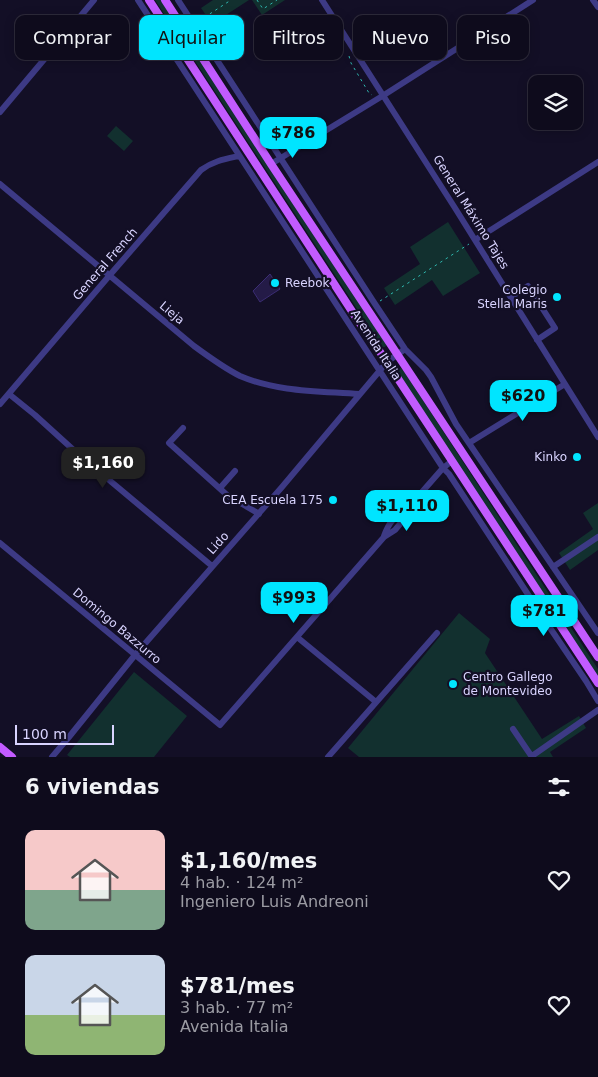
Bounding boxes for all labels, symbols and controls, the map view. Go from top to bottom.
chip: Comprar [15,15,129,60]
chip: Alquilar [139,15,244,60]
chip: Filtros [254,15,343,60]
chip: Nuevo [353,15,447,60]
chip: Piso [457,15,529,60]
map controls [528,75,583,130]
button: layers [528,75,583,130]
pin: $786 [263,116,323,159]
text: $786 [271,123,315,142]
street label: General Máximo Tajes [430,152,512,272]
street label: General French [70,225,140,303]
place label: Reebok [285,276,330,290]
marker: Reebok [269,277,281,289]
place label: Colegio Stella Maris [477,283,547,311]
marker: Colegio Stella Maris [551,291,563,303]
street label: Lieja [157,299,187,327]
street label: Avenida Italia [348,307,404,383]
pin: $620 [493,380,553,422]
text: $620 [501,386,545,405]
pin: $1,160 [62,446,144,489]
place label: Kinko [534,450,567,464]
marker: Kinko [571,451,583,463]
text: $1,160 [72,453,134,472]
pin: $1,110 [366,490,448,532]
place label: CEA Escuela 175 [222,493,323,507]
marker: CEA Escuela 175 [327,494,339,506]
text: $1,110 [376,496,438,515]
street label: Lido [204,529,232,557]
pin: $993 [264,582,324,624]
street label: Domingo Bazzurro [70,585,164,667]
text: $993 [272,588,316,607]
pin: $781 [514,594,574,637]
text: $781 [522,601,566,620]
place label: Centro Gallego de Montevideo [463,670,553,698]
marker: Centro Gallego de Montevideo [447,678,459,690]
scale bar [15,722,114,745]
text: 100 m [22,726,67,742]
icon: filters [545,773,573,801]
text: 6 viviendas [25,775,160,799]
text: $1,160/mes [180,849,317,873]
icon: home [65,850,125,910]
icon: heart [545,866,573,894]
text: 4 hab. · 124 m² [180,873,303,892]
text: Ingeniero Luis Andreoni [180,892,369,911]
text: $781/mes [180,974,295,998]
icon: home [65,975,125,1035]
icon: heart [545,991,573,1019]
text: 3 hab. · 77 m² [180,998,293,1017]
text: Avenida Italia [180,1017,288,1036]

